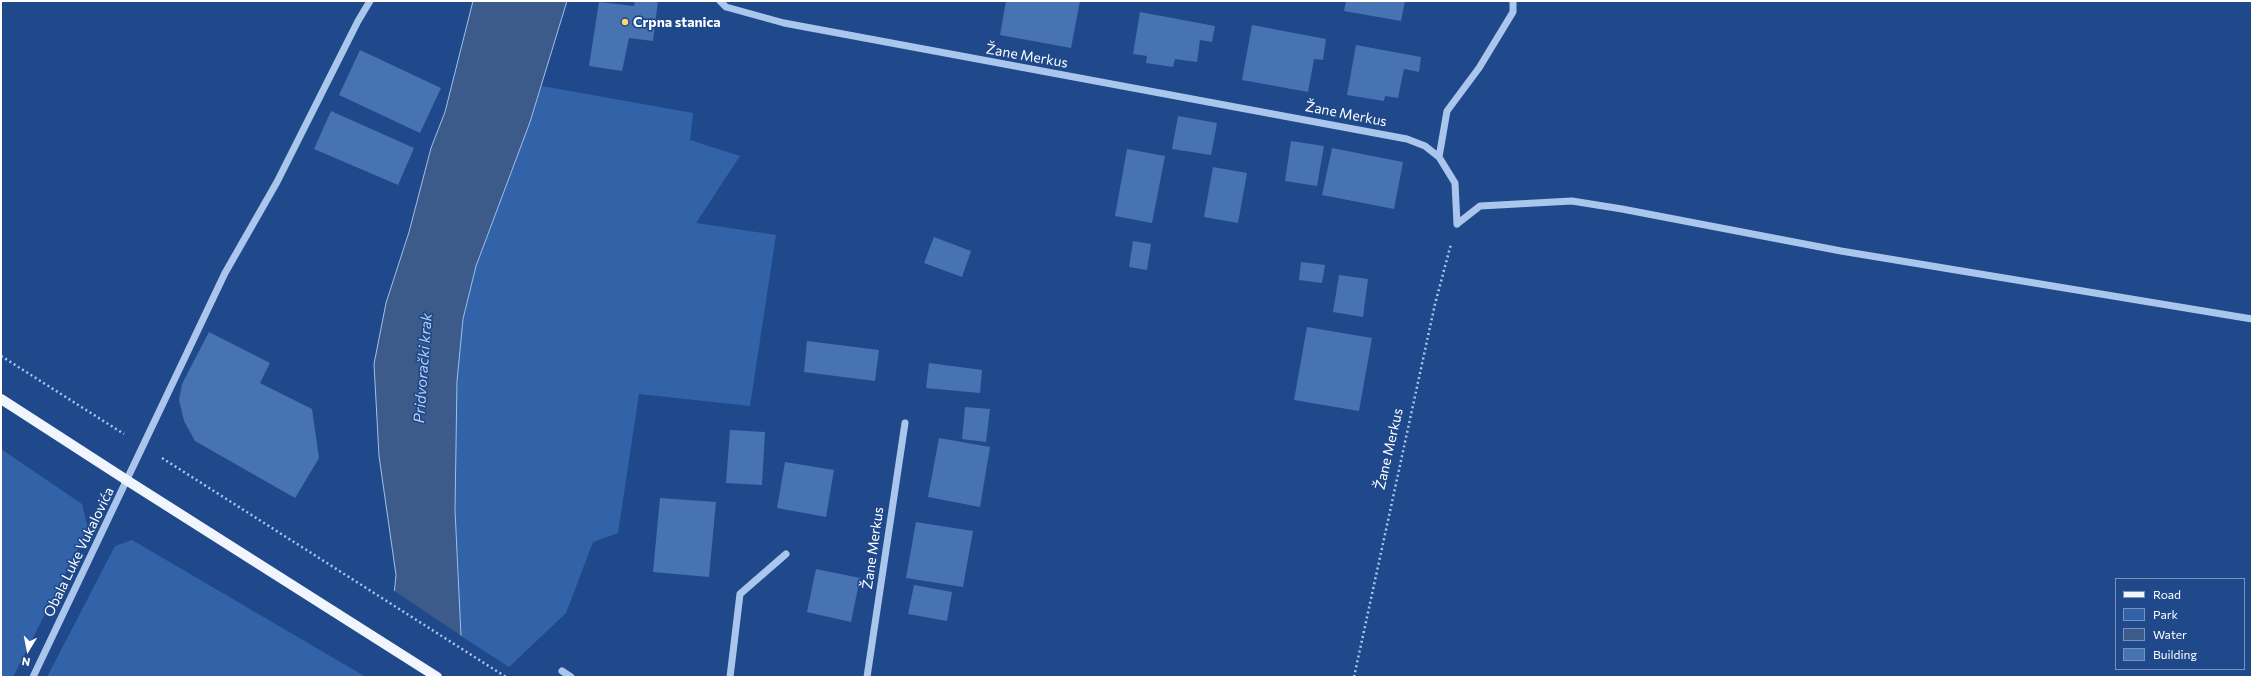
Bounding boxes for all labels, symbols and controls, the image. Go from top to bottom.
place label: Crpna stanica [633,14,721,30]
marker: Crpna stanica [620,17,630,27]
street label: Žane Merkus [985,41,1069,71]
street label: Žane Merkus [1304,98,1388,130]
water label: Pridvorački krak [410,312,436,424]
street label: Žane Merkus [1371,407,1407,491]
street label: Obala Luke Vukalovića [40,484,118,620]
street label: Žane Merkus [859,506,887,590]
legend [2115,578,2245,670]
text: Road [2153,587,2181,601]
text: Park [2153,607,2178,621]
text: Water [2153,627,2187,641]
north arrow [8,630,48,670]
text: Building [2153,647,2197,661]
text: N [21,655,31,669]

